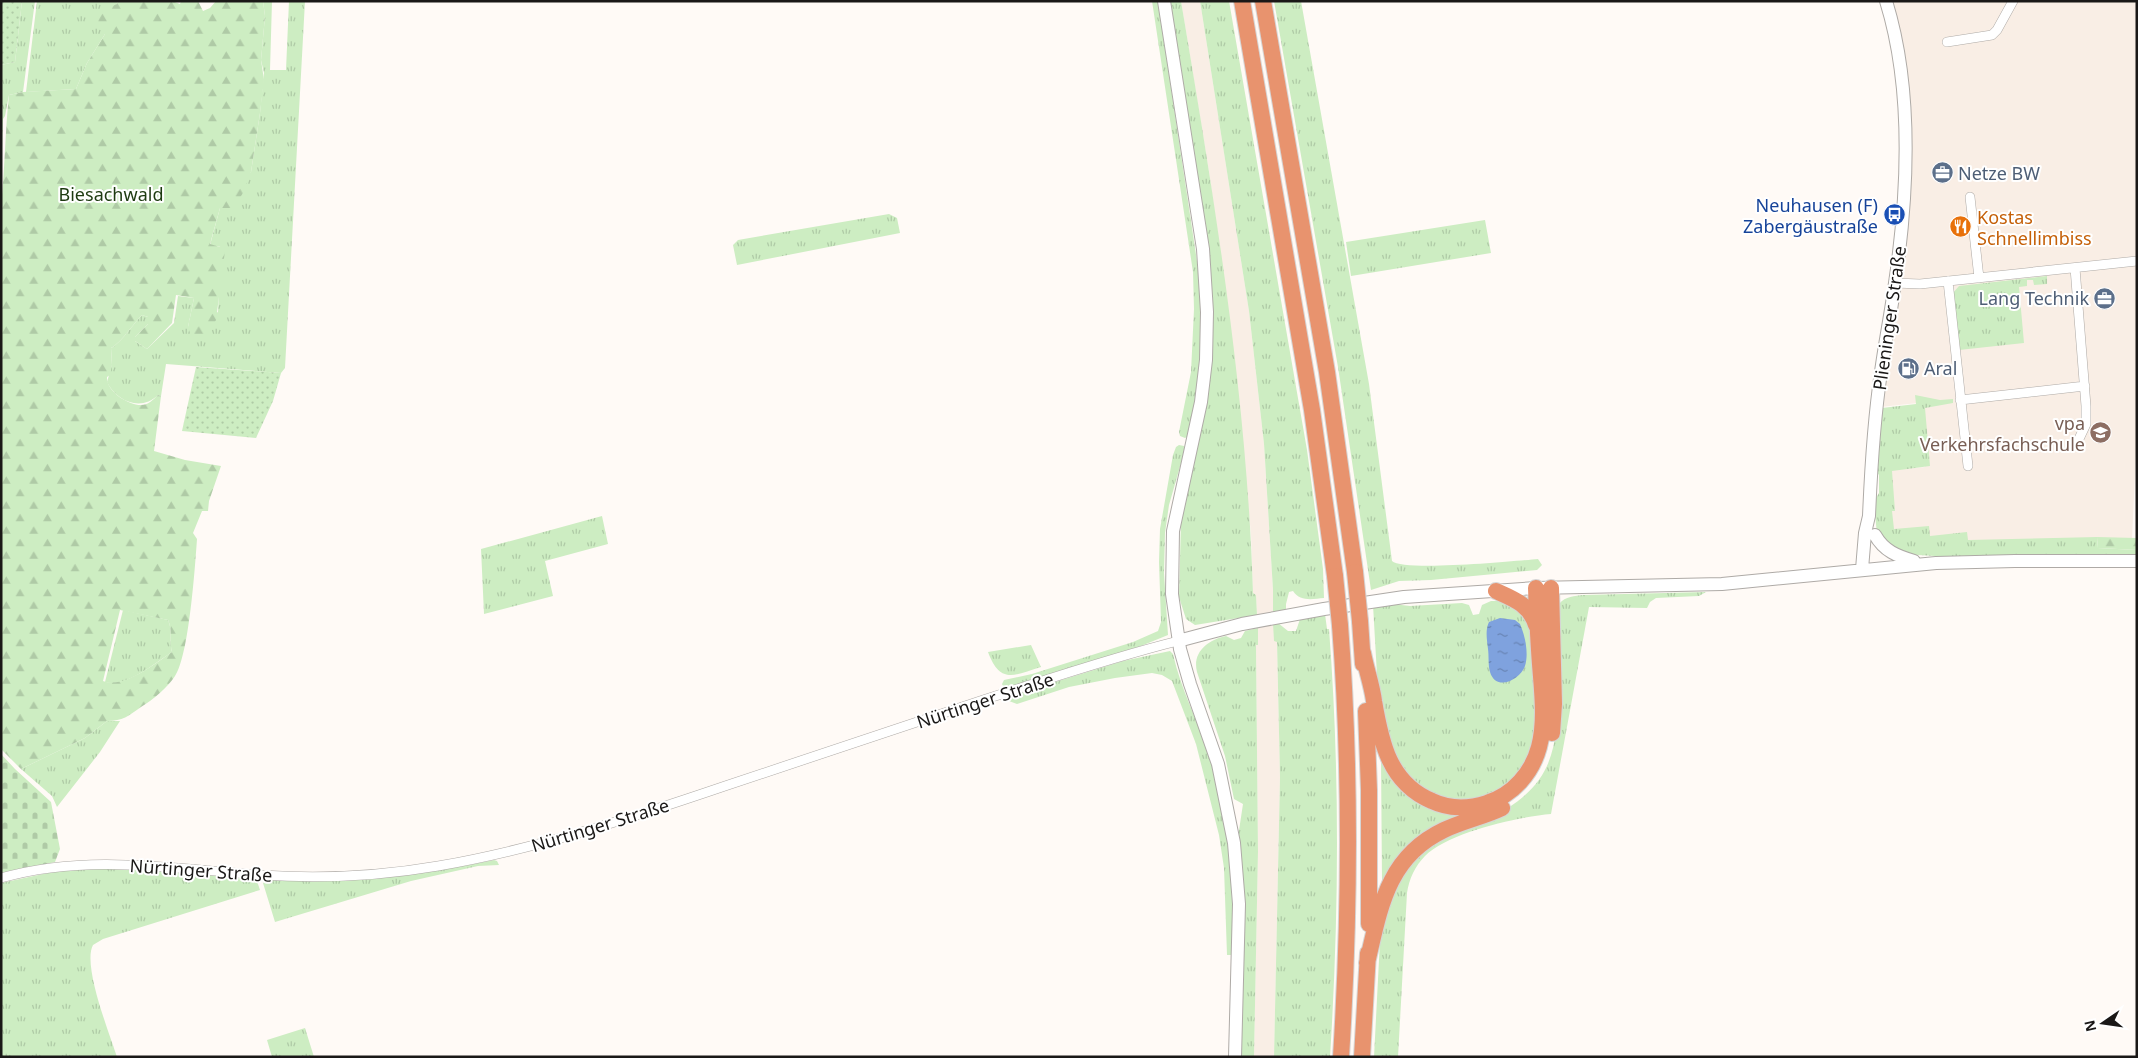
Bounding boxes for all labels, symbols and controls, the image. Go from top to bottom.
office icon: Netze BW [1930,161,1954,185]
place label: Netze BW [1958,161,2040,185]
park label: Biesachwald [59,182,163,206]
place label: Neuhausen (F) Zabergäustraße [1743,193,1878,238]
bus stop icon: Neuhausen (F) Zabergäustraße [1882,203,1906,227]
place label: Kostas Schnellimbiss [1977,205,2092,250]
restaurant icon: Kostas Schnellimbiss [1949,215,1973,239]
street label: Plieninger Straße [1867,244,1911,392]
place label: Lang Technik [1979,286,2089,310]
office icon: Lang Technik [2093,286,2117,310]
fuel station icon: Aral [1896,356,1920,380]
place label: Aral [1924,356,1957,380]
place label: vpa Verkehrsfachschule [1920,411,2085,456]
school or university icon: vpa Verkehrsfachschule [2089,421,2113,445]
street label: Nürtinger Straße [913,667,1057,733]
street label: Nürtinger Straße [528,793,672,857]
street label: Nürtinger Straße [129,853,273,887]
north arrow [2078,998,2128,1048]
text: N [2079,1018,2100,1034]

